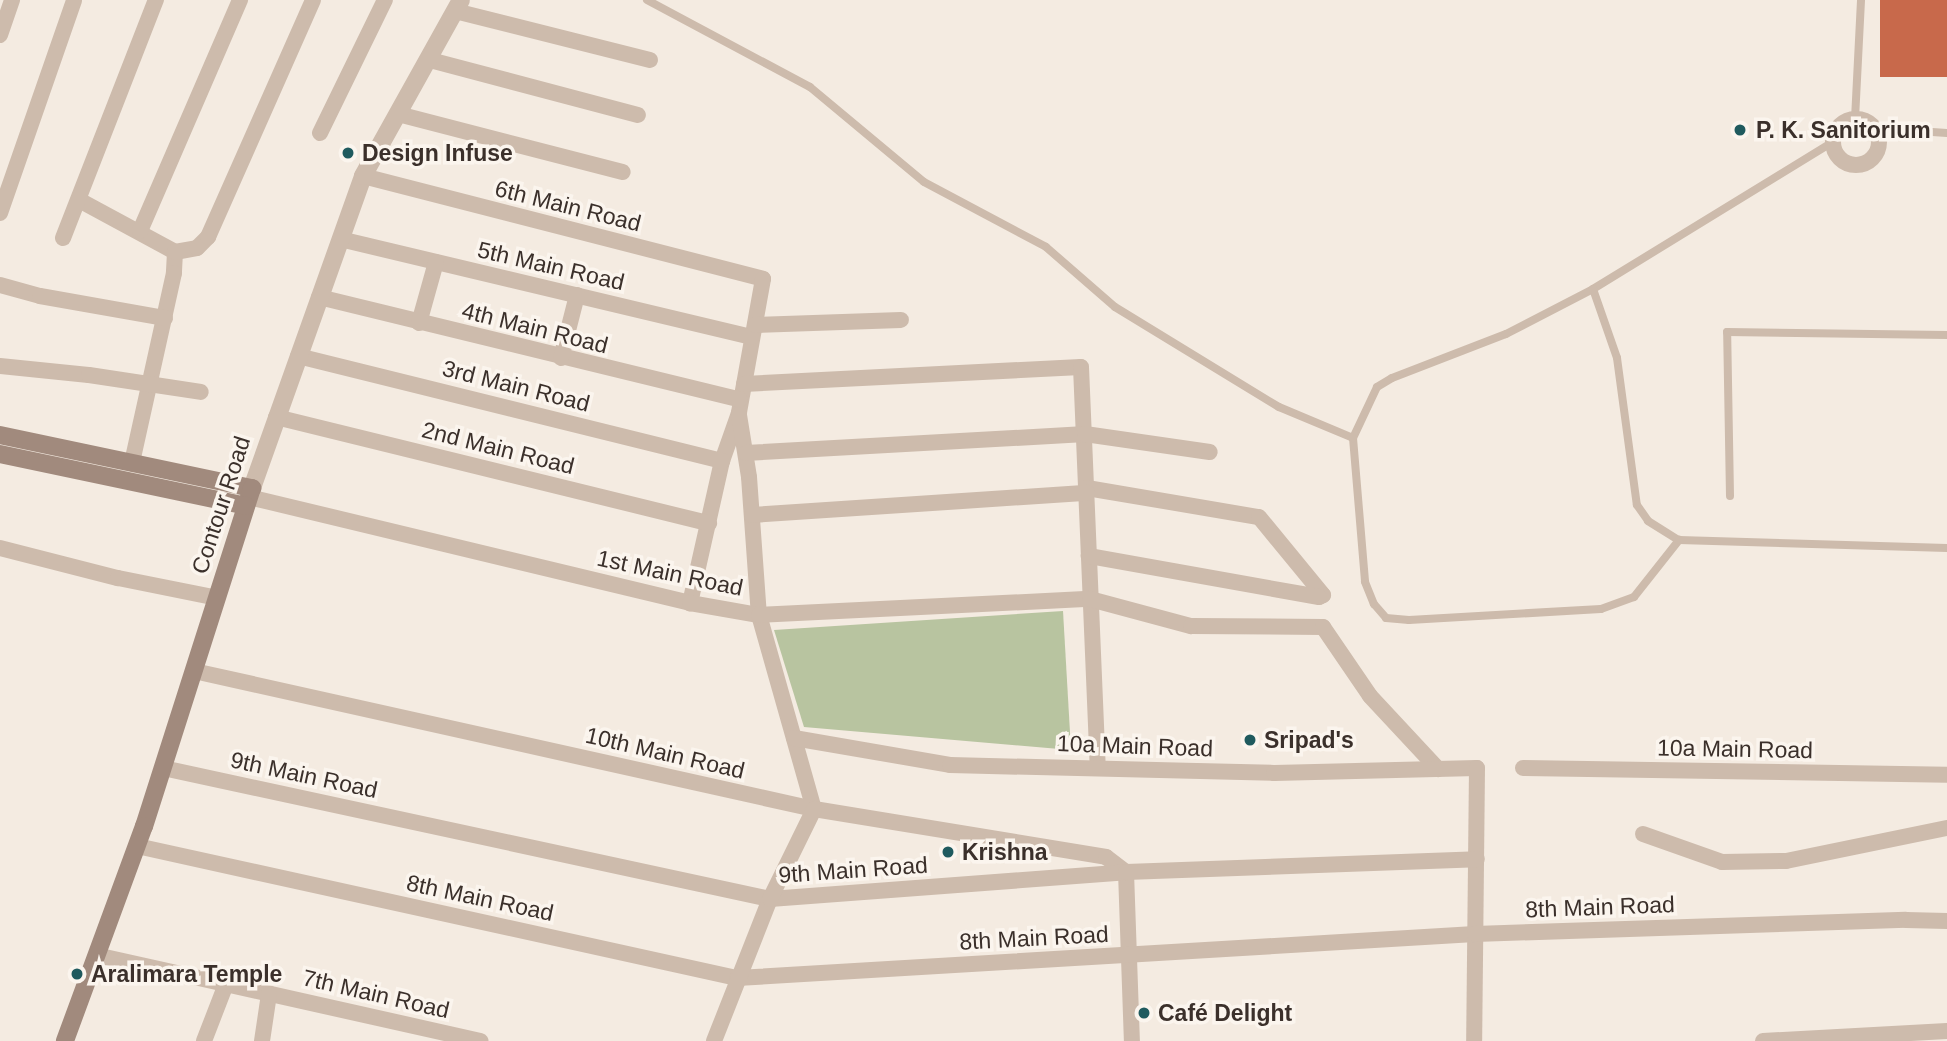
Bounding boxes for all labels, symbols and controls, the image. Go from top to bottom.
place label: P. K. Sanitorium [1756,116,1931,144]
marker: P. K. Sanitorium [1730,120,1750,140]
place label: Design Infuse [362,139,513,167]
marker: Design Infuse [340,145,356,161]
street label: 6th Main Road [492,175,644,237]
street label: 5th Main Road [475,236,627,296]
street label: 4th Main Road [459,297,611,359]
street label: 3rd Main Road [439,354,593,418]
street label: 2nd Main Road [419,416,577,480]
street label: Contour Road [186,433,256,577]
street label: 1st Main Road [595,544,745,602]
street label: 10th Main Road [583,721,747,785]
place label: Sripad's [1264,726,1354,754]
street label: 10a Main Road [1057,729,1213,763]
marker: Sripad's [1242,732,1258,748]
street label: 10a Main Road [1657,734,1813,764]
street label: 9th Main Road [228,746,380,804]
place label: Krishna [962,838,1048,866]
marker: Krishna [940,844,956,860]
street label: 9th Main Road [777,851,929,889]
street label: 8th Main Road [404,869,556,927]
street label: 8th Main Road [1525,891,1675,923]
street label: 8th Main Road [959,920,1109,956]
place label: Aralimara Temple [91,960,282,988]
street label: 7th Main Road [300,964,452,1024]
marker: Aralimara Temple [69,966,85,982]
place label: Café Delight [1158,999,1292,1027]
marker: Café Delight [1136,1005,1152,1021]

